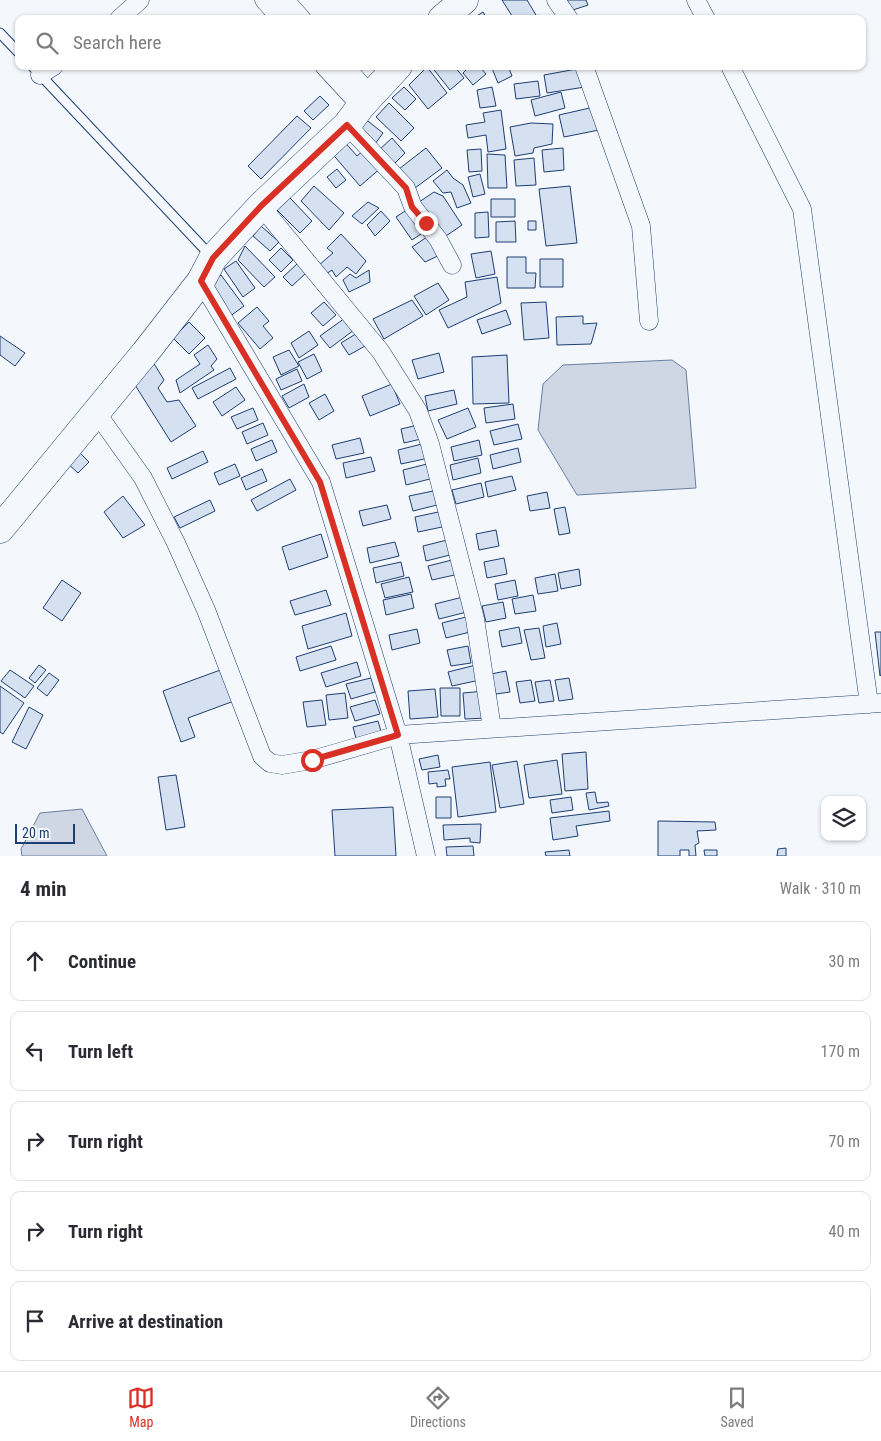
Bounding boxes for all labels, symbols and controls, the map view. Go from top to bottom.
search box [15,15,866,70]
icon: search [33,29,61,57]
text: Search here [73,31,161,54]
route end [415,212,438,235]
route start [301,749,324,772]
map controls [821,796,866,841]
button: layers [821,796,866,841]
scale bar [15,821,75,844]
text: 20 m [22,825,50,841]
text: 4 min [20,877,67,901]
text: Walk · 310 m [780,879,861,898]
icon: ahead [21,947,49,975]
text: Continue [68,950,136,973]
text: 30 m [828,952,860,971]
icon: left [21,1037,49,1065]
text: Turn left [68,1040,133,1063]
text: 170 m [821,1042,860,1061]
icon: right [21,1127,49,1155]
text: Turn right [68,1130,143,1153]
text: 70 m [828,1132,860,1151]
icon: right [21,1217,49,1245]
text: Turn right [68,1220,143,1243]
text: 40 m [828,1222,860,1241]
icon: arrive [21,1307,49,1335]
text: Arrive at destination [68,1310,223,1333]
tab: Map [127,1384,155,1430]
tab: Directions [410,1384,466,1430]
tab: Saved [720,1384,754,1430]

